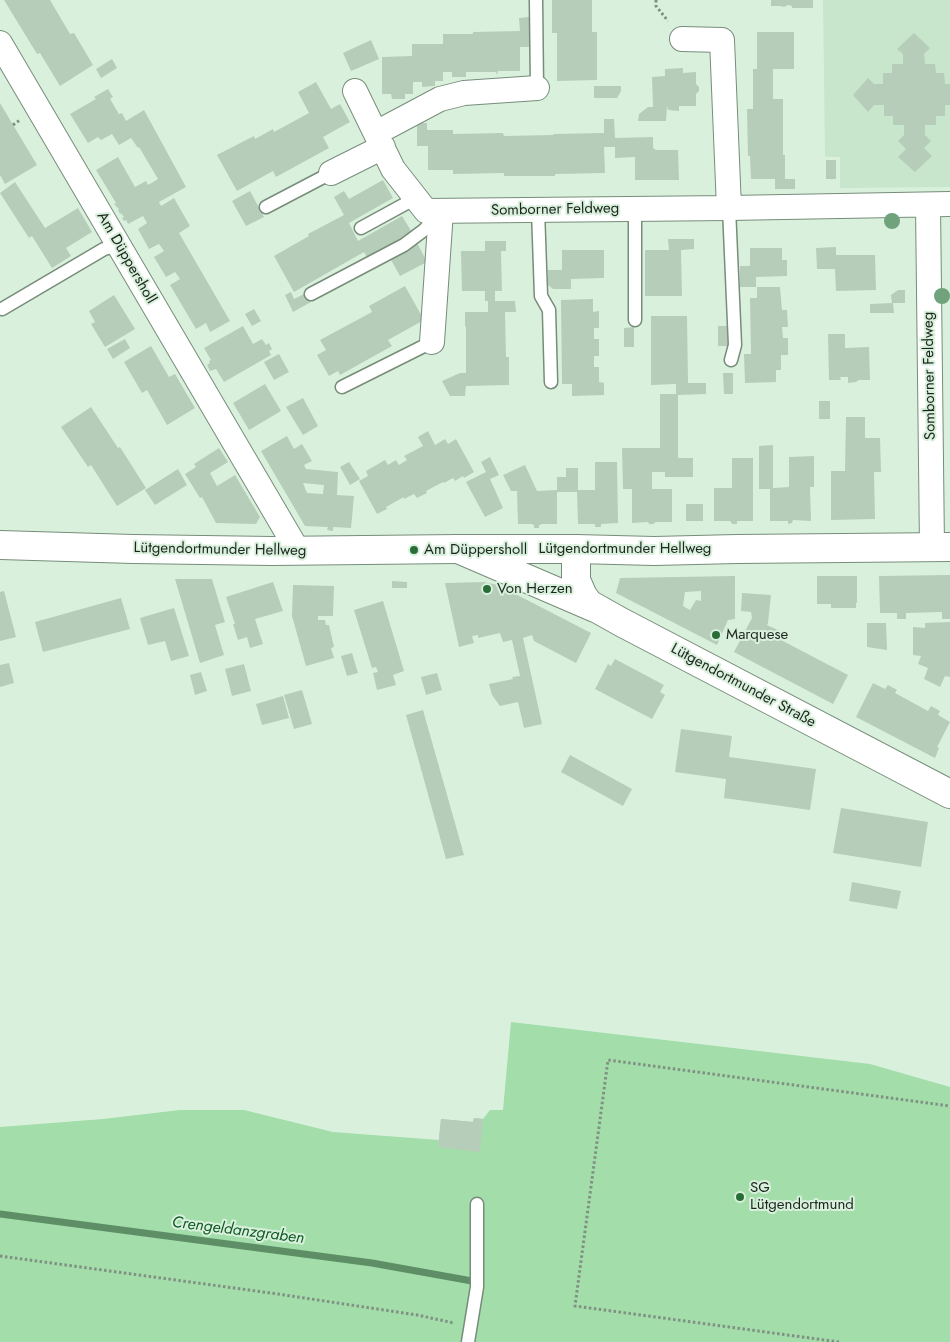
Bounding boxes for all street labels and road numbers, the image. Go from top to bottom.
street label: Somborner Feldweg [491,200,619,220]
street label: Am Düppersholl [92,209,160,307]
street label: Somborner Feldweg [920,312,940,440]
street label: Lütgendortmunder Hellweg [133,539,307,561]
street label: Lütgendortmunder Hellweg [539,540,711,558]
street label: Lütgendortmunder Straße [667,640,819,732]

